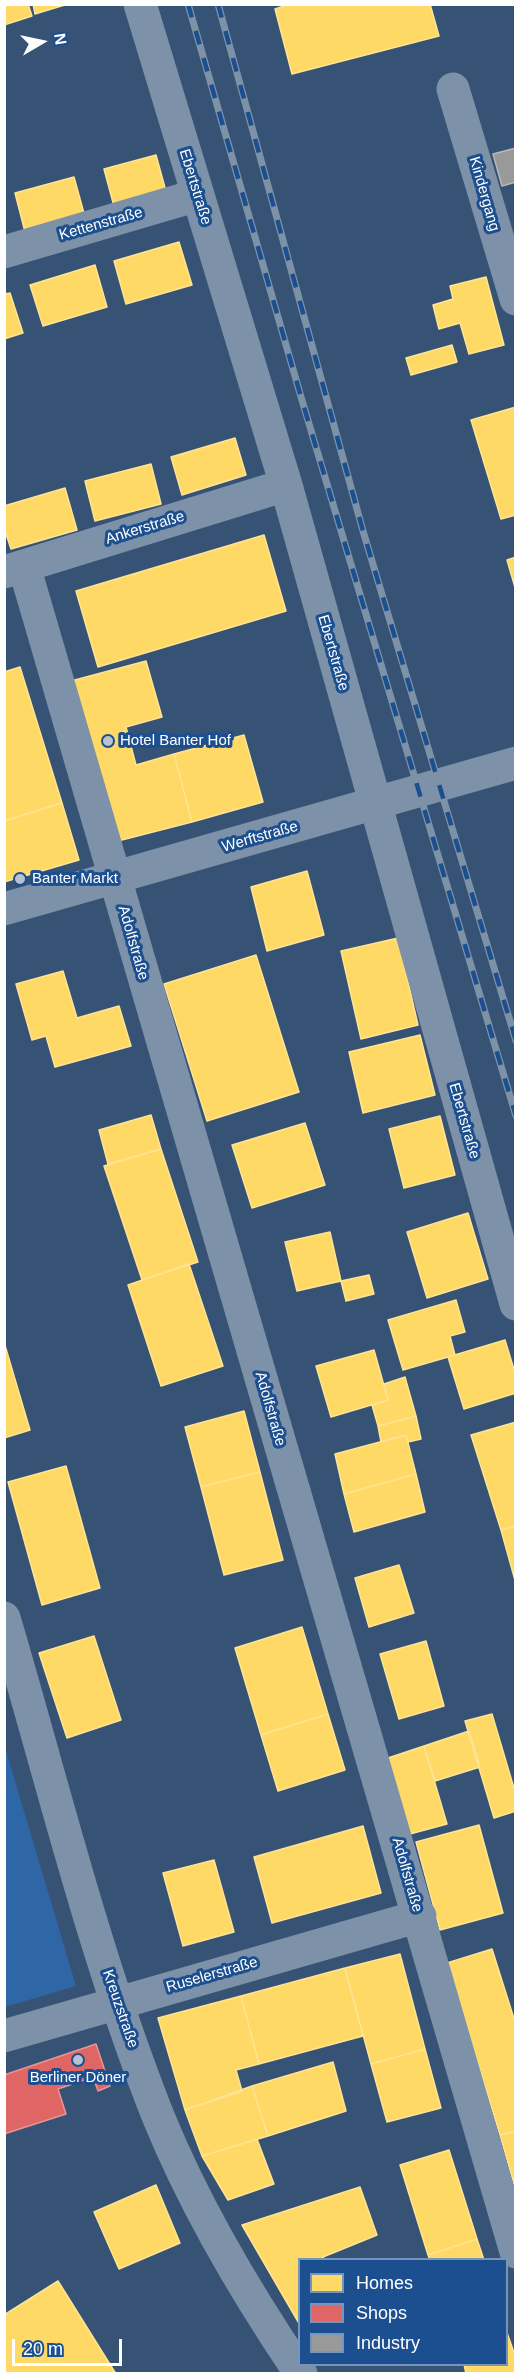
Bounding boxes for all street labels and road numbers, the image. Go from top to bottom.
street label: Ebertstraße [175,147,215,227]
street label: Kindergang [465,155,503,233]
street label: Kettenstraße [57,204,145,244]
street label: Ankerstraße [103,507,187,549]
street label: Ebertstraße [314,613,352,693]
street label: Werftstraße [220,818,300,856]
street label: Adolfstraße [114,904,152,982]
street label: Ebertstraße [445,1081,483,1161]
street label: Adolfstraße [251,1370,289,1448]
street label: Adolfstraße [388,1836,426,1914]
street label: Ruselerstraße [164,1953,260,1997]
street label: Kreuzstraße [98,1967,142,2051]

